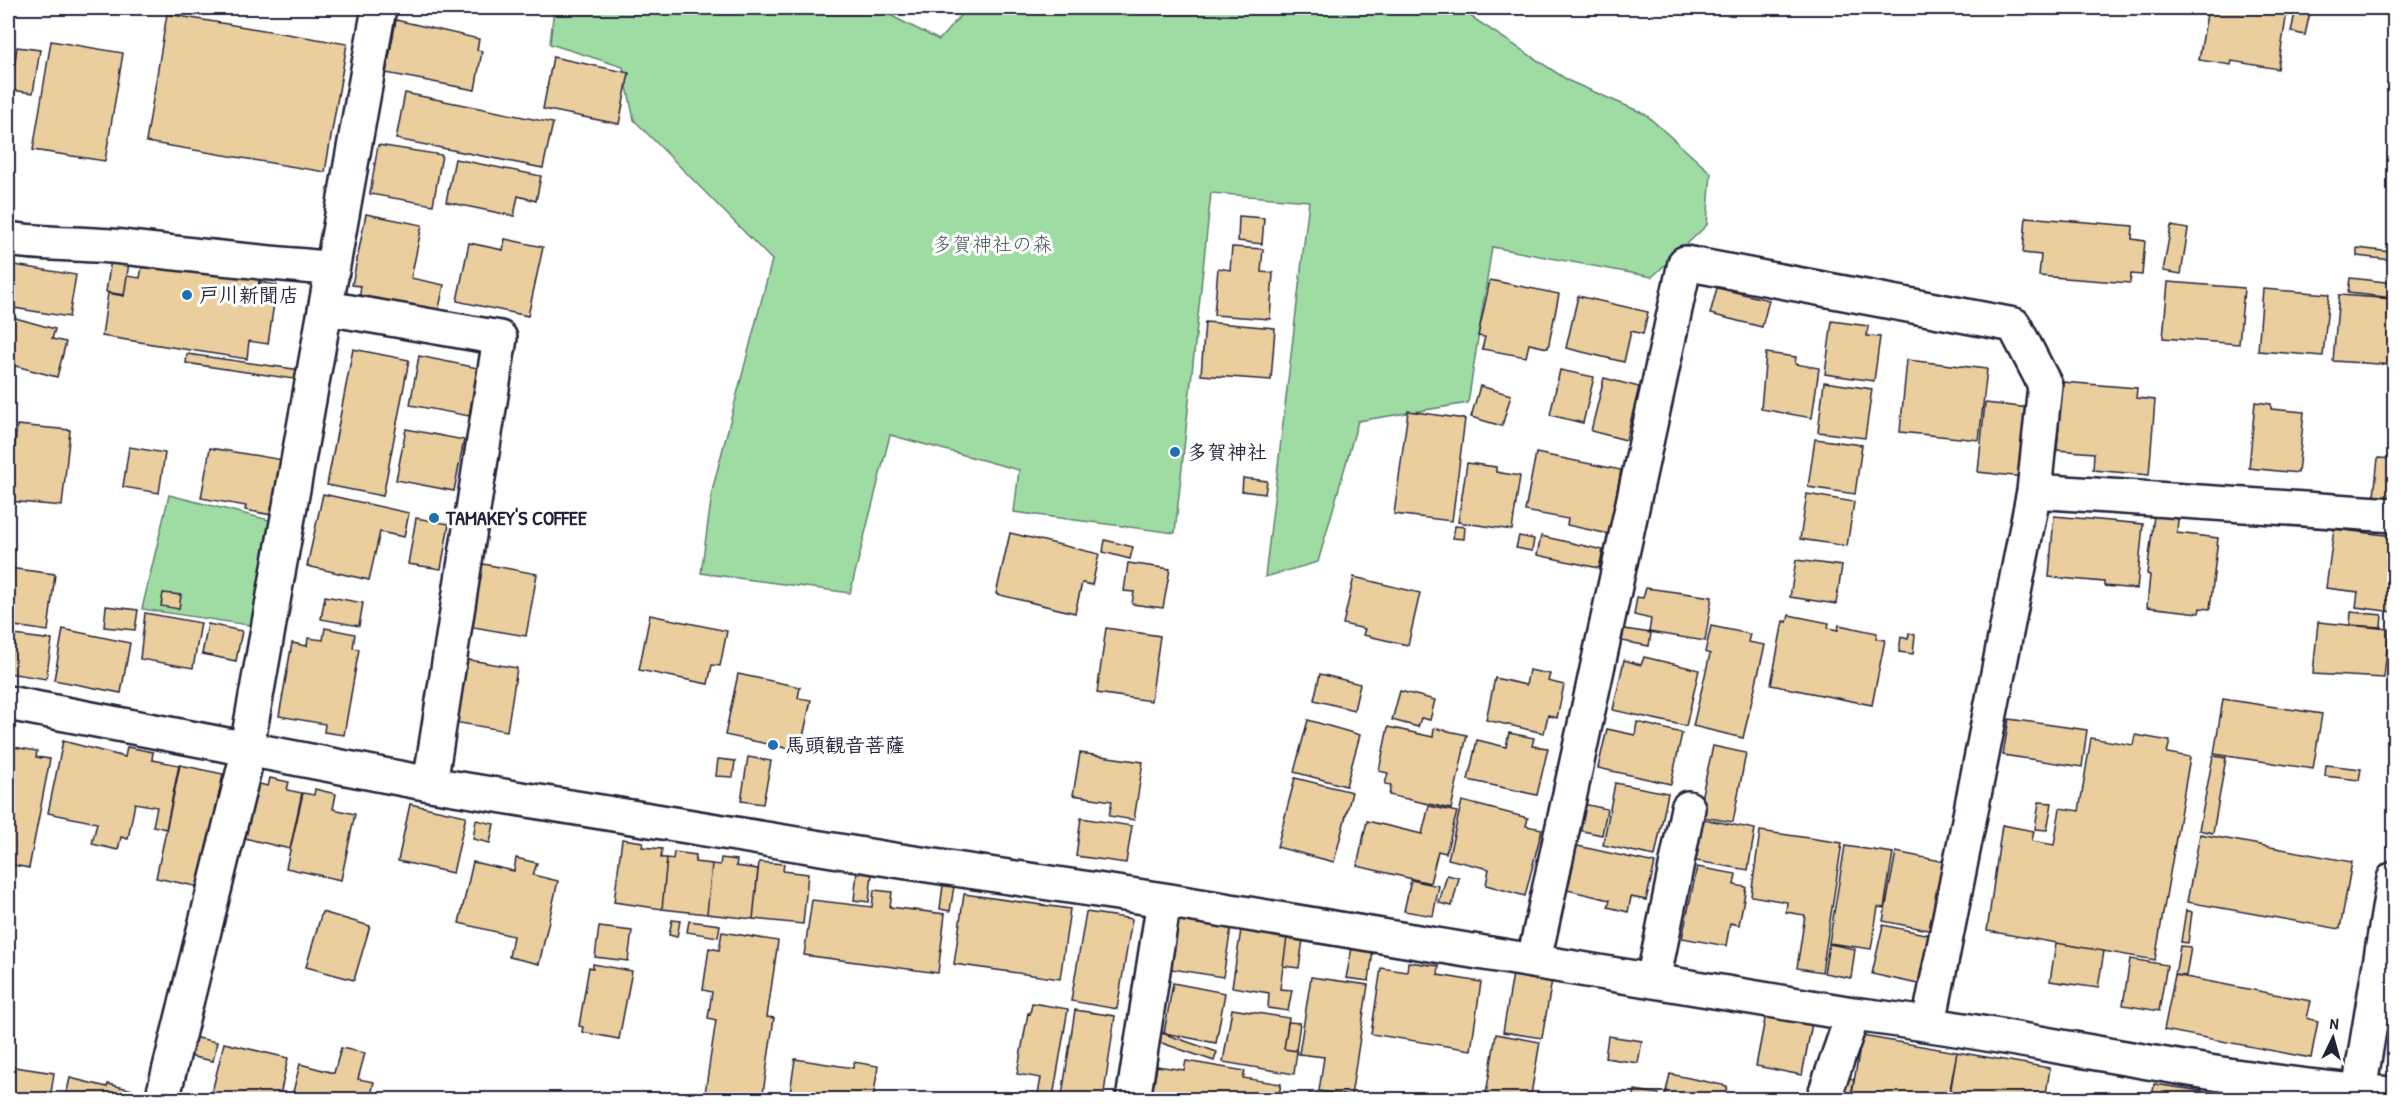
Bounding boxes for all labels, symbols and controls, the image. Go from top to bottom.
park label: 多賀神社の森 [932,230,1052,257]
place label: 戸川新聞店 [199,281,299,308]
marker: 戸川新聞店 [180,288,194,302]
place label: 多賀神社 [1187,438,1267,465]
marker: 多賀神社 [1168,445,1182,459]
place label: TAMAKEY'S COFFEE [445,504,587,531]
marker: TAMAKEY'S COFFEE [427,511,441,525]
place label: 馬頭観音菩薩 [785,731,905,758]
marker: 馬頭観音菩薩 [766,738,780,752]
north arrow [2303,1008,2363,1068]
text: N [2329,1012,2340,1034]

